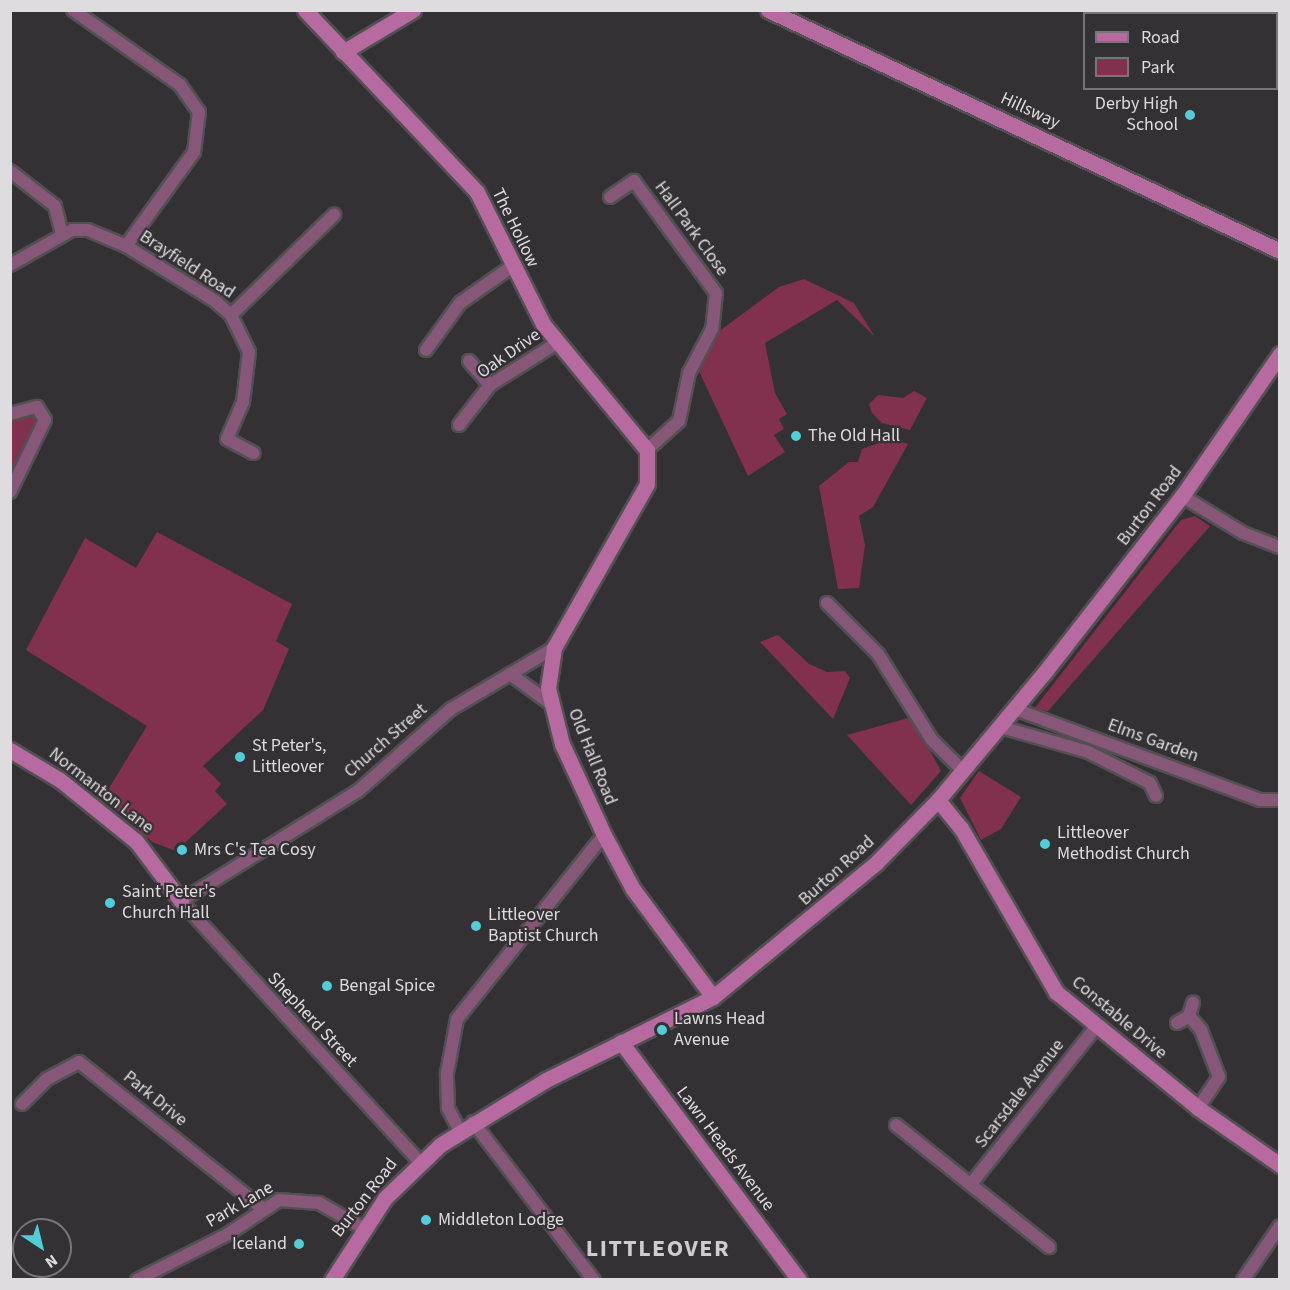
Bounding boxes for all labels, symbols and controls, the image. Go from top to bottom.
legend [1083,12,1278,90]
text: Road [1141,25,1180,50]
text: Park [1141,55,1175,80]
street label: Hillsway [997,88,1063,134]
place label: Derby High School [1095,94,1178,136]
marker: Derby High School [1183,108,1197,122]
street label: Hall Park Close [649,177,733,281]
street label: The Hollow [487,185,543,271]
street label: Brayfield Road [135,226,239,304]
street label: Oak Drive [473,324,545,384]
place label: The Old Hall [808,425,900,447]
marker: The Old Hall [789,429,803,443]
street label: Burton Road [1113,462,1187,550]
street label: Church Street [340,699,432,783]
street label: Old Hall Road [563,706,621,808]
street label: Elms Garden [1105,715,1201,767]
place label: St Peter's, Littleover [252,736,327,778]
street label: Normanton Lane [44,743,158,839]
marker: St Peter's, Littleover [233,750,247,764]
place label: Littleover Methodist Church [1057,823,1190,866]
street label: Burton Road [795,831,879,911]
marker: Littleover Methodist Church [1038,837,1052,851]
place label: Mrs C's Tea Cosy [194,839,316,861]
marker: Mrs C's Tea Cosy [175,843,189,857]
place label: Saint Peter's Church Hall [122,882,216,924]
marker: Saint Peter's Church Hall [103,896,117,910]
place label: Littleover Baptist Church [488,905,599,948]
marker: Littleover Baptist Church [469,919,483,933]
street label: Shepherd Street [263,968,361,1072]
street label: Constable Drive [1067,972,1171,1064]
place label: Bengal Spice [339,975,435,997]
marker: Bengal Spice [320,979,334,993]
place label: Lawns Head Avenue [674,1009,765,1052]
marker: Lawns Head Avenue [655,1023,669,1037]
street label: Scarsdale Avenue [971,1035,1069,1153]
street label: Park Drive [119,1067,191,1131]
street label: Lawn Heads Avenue [671,1082,779,1216]
street label: Burton Road [327,1154,403,1242]
street label: Park Lane [203,1177,277,1233]
place label: Middleton Lodge [438,1209,564,1231]
marker: Middleton Lodge [419,1213,433,1227]
north arrow [12,1218,72,1278]
place label: Iceland [232,1233,287,1255]
district label: LITTLEOVER [586,1235,730,1263]
marker: Iceland [292,1237,306,1251]
text: N [41,1249,62,1273]

